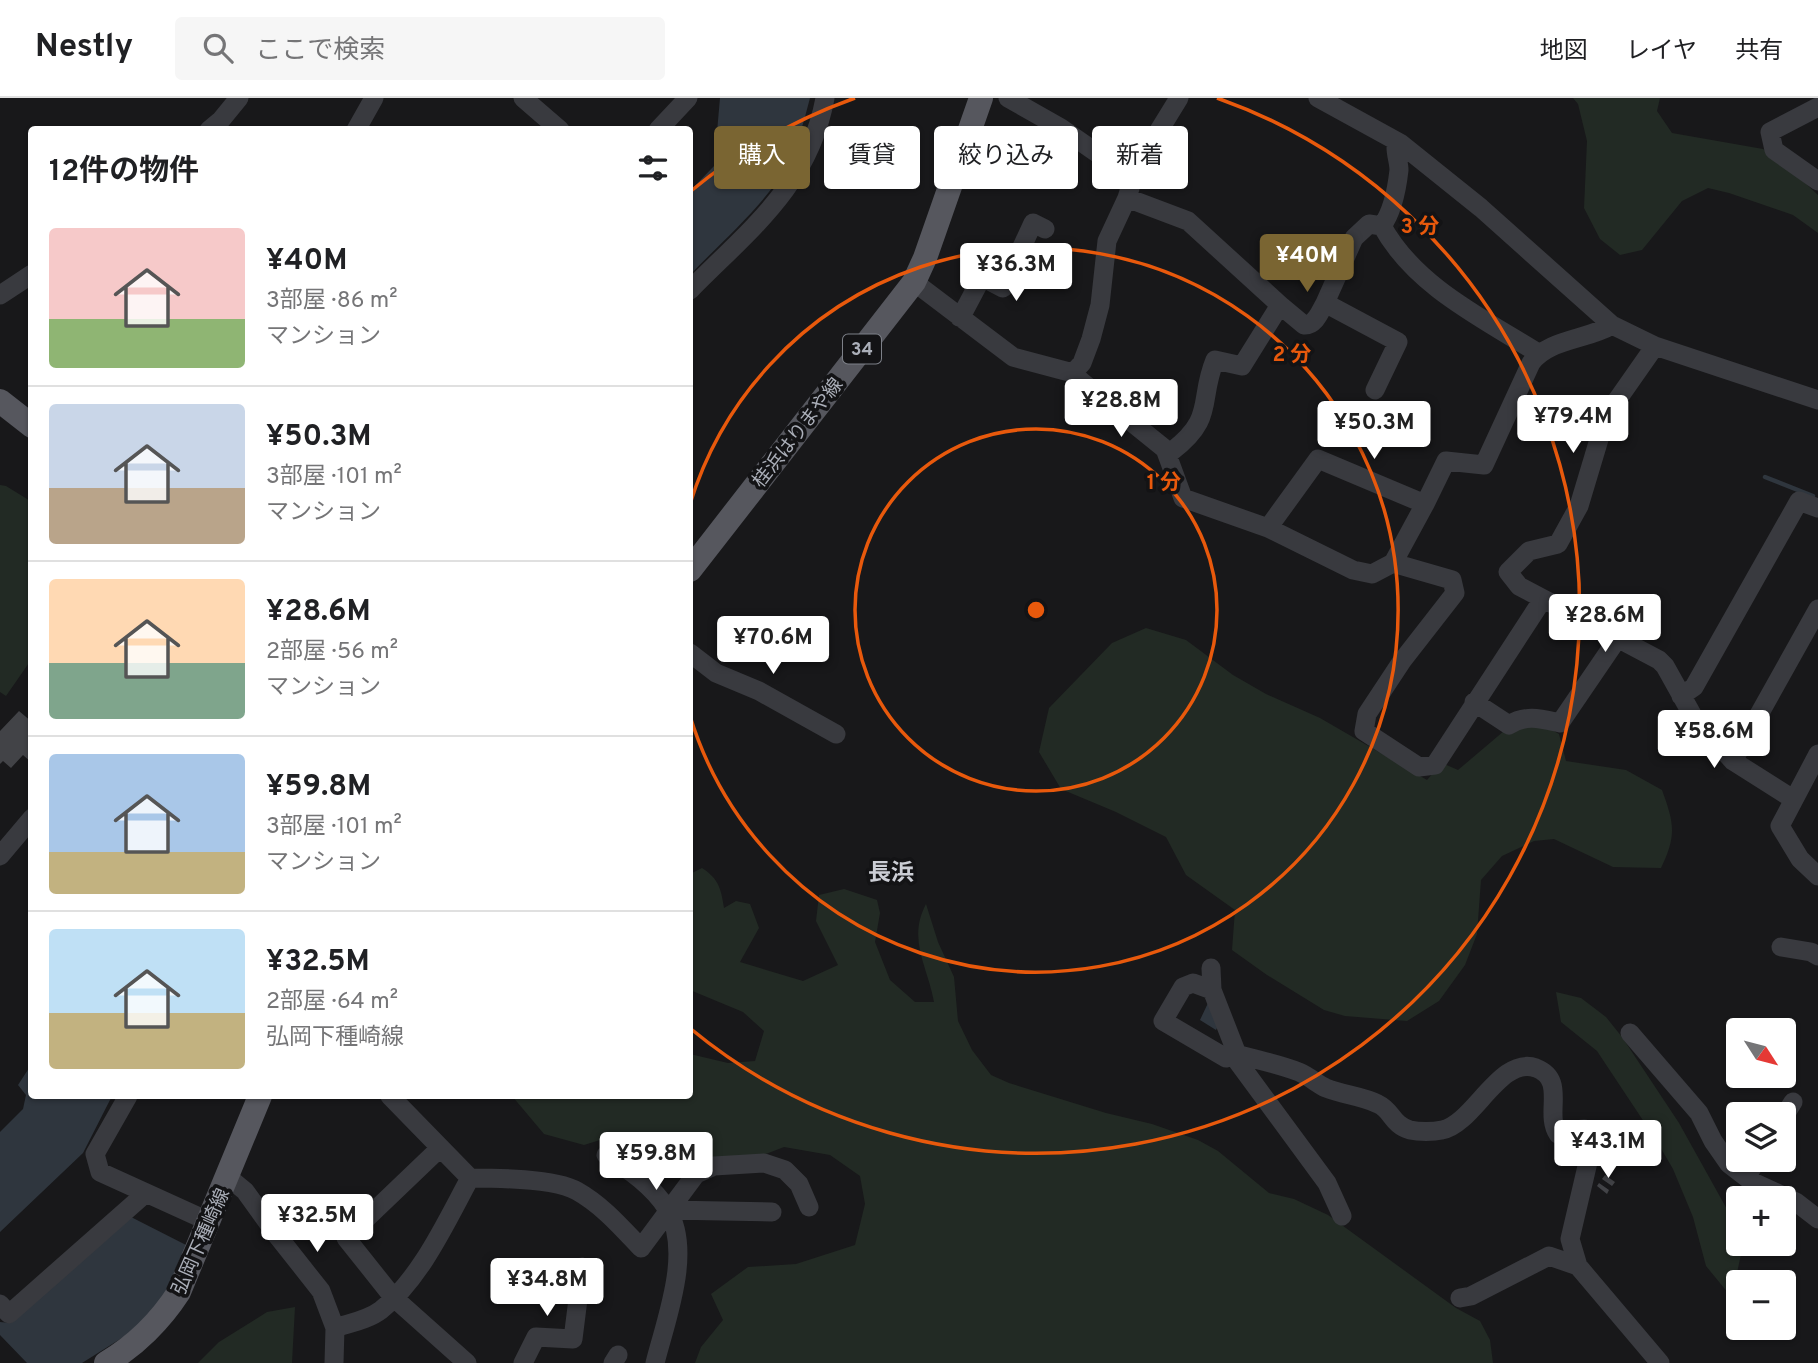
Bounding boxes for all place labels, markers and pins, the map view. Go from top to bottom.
pin: ¥40M [1266,234,1348,294]
pin: ¥36.3M [959,244,1073,303]
pin: ¥28.8M [1064,380,1178,439]
pin: ¥79.4M [1516,396,1630,455]
pin: ¥50.3M [1317,402,1431,461]
pin: ¥28.6M [1548,594,1662,654]
centre of rings [1024,598,1048,622]
pin: ¥70.6M [716,616,830,676]
pin: ¥58.6M [1657,710,1771,770]
pin: ¥43.1M [1551,1121,1665,1180]
pin: ¥59.8M [599,1132,713,1192]
pin: ¥32.5M [260,1194,374,1254]
pin: ¥34.8M [490,1258,604,1318]

